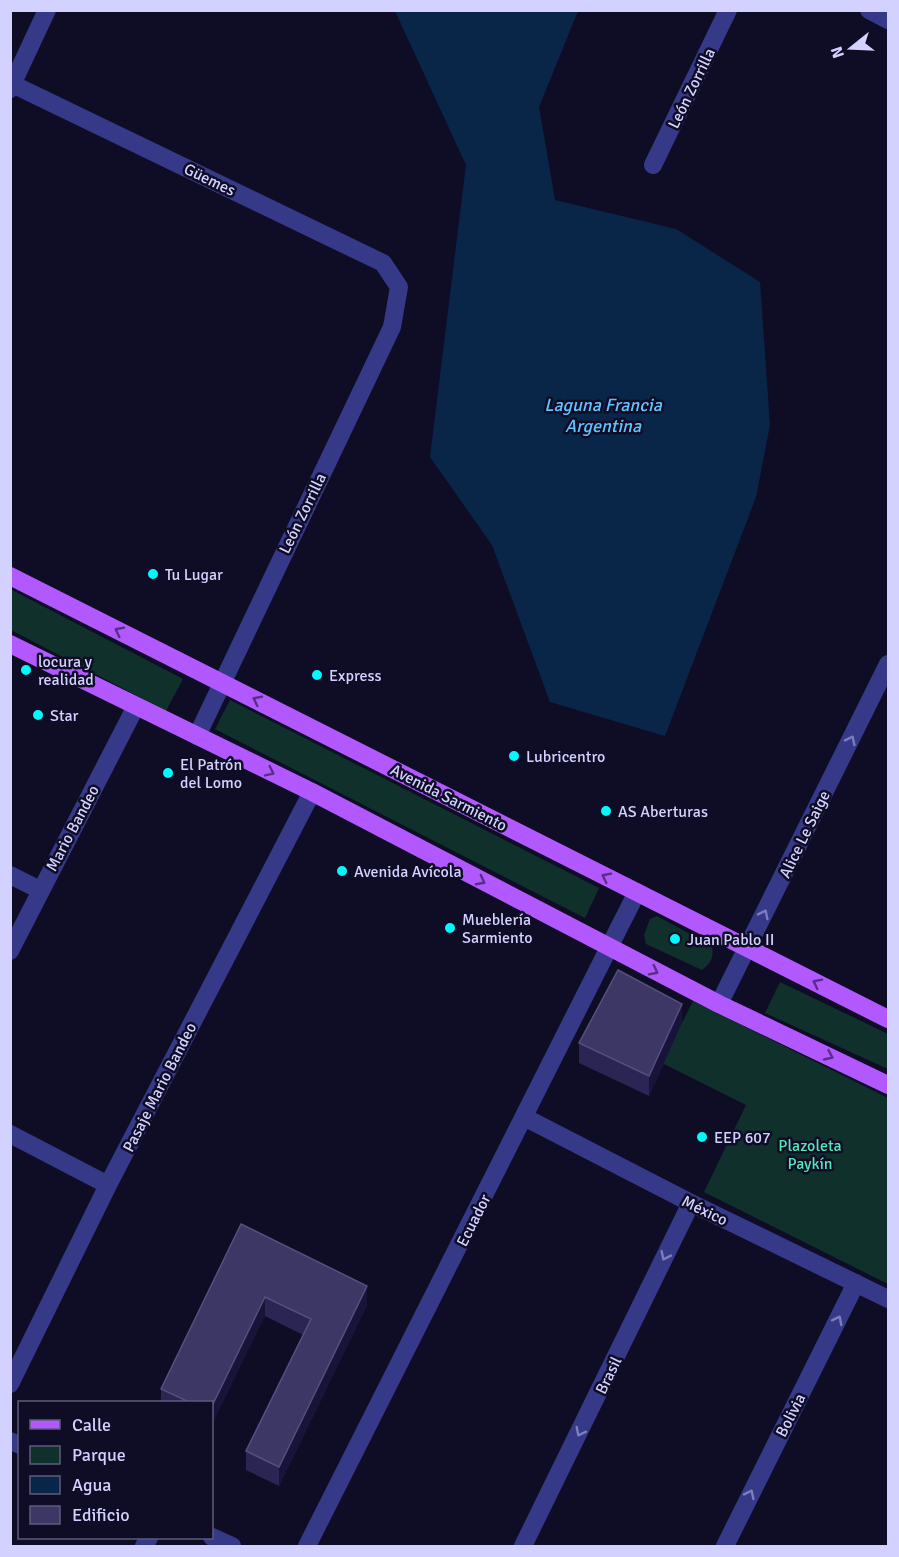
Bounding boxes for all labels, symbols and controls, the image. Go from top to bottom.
north arrow [821,18,881,78]
text: N [826,44,849,61]
street label: León Zorrilla [664,45,720,132]
street label: Güemes [181,159,239,201]
water label: Laguna Francia Argentina [544,394,663,437]
street label: León Zorrilla [275,470,331,557]
place label: Tu Lugar [165,565,223,585]
marker: Tu Lugar [146,567,160,581]
one-way arrow [114,626,125,638]
place label: locura y realidad [38,652,94,690]
marker: locura y realidad [19,663,33,677]
place label: Express [329,666,382,686]
marker: Express [310,668,324,682]
one-way arrow [252,696,263,708]
place label: Star [50,706,79,726]
marker: Star [31,708,45,722]
one-way arrow [844,735,855,746]
place label: Lubricentro [526,747,605,767]
marker: Lubricentro [507,749,521,763]
place label: El Patrón del Lomo [180,755,242,793]
street label: Avenida Sarmiento [387,760,510,836]
one-way arrow [264,765,275,776]
marker: El Patrón del Lomo [161,766,175,780]
street label: Mario Bandeo [42,782,104,875]
street label: Alice Le Saige [775,787,835,881]
place label: AS Aberturas [618,802,708,822]
marker: AS Aberturas [599,804,613,818]
place label: Avenida Avícola [354,862,462,882]
marker: Avenida Avícola [335,864,349,878]
one-way arrow [601,872,612,884]
one-way arrow [474,874,485,885]
place label: Mueblería Sarmiento [462,910,533,948]
one-way arrow [757,910,769,921]
marker: Mueblería Sarmiento [443,921,457,935]
place label: Juan Pablo II [687,930,774,950]
marker: Juan Pablo II [668,932,682,946]
one-way arrow [647,964,658,975]
one-way arrow [813,979,824,991]
street label: Pasaje Mario Bandeo [119,1019,201,1156]
one-way arrow [822,1049,833,1061]
place label: EEP 607 [714,1128,771,1148]
marker: EEP 607 [695,1130,709,1144]
park label: Plazoleta Paykín [778,1136,842,1174]
street label: Ecuador [452,1191,496,1250]
street label: México [678,1191,731,1231]
one-way arrow [661,1249,673,1260]
one-way arrow [830,1315,842,1326]
street label: Brasil [591,1353,627,1398]
street label: Bolivia [771,1390,810,1441]
legend [18,1401,213,1539]
text: Calle [72,1414,111,1436]
one-way arrow [576,1425,588,1436]
text: Parque [72,1444,126,1466]
text: Agua [72,1474,111,1496]
one-way arrow [742,1489,754,1500]
text: Edificio [72,1504,130,1526]

